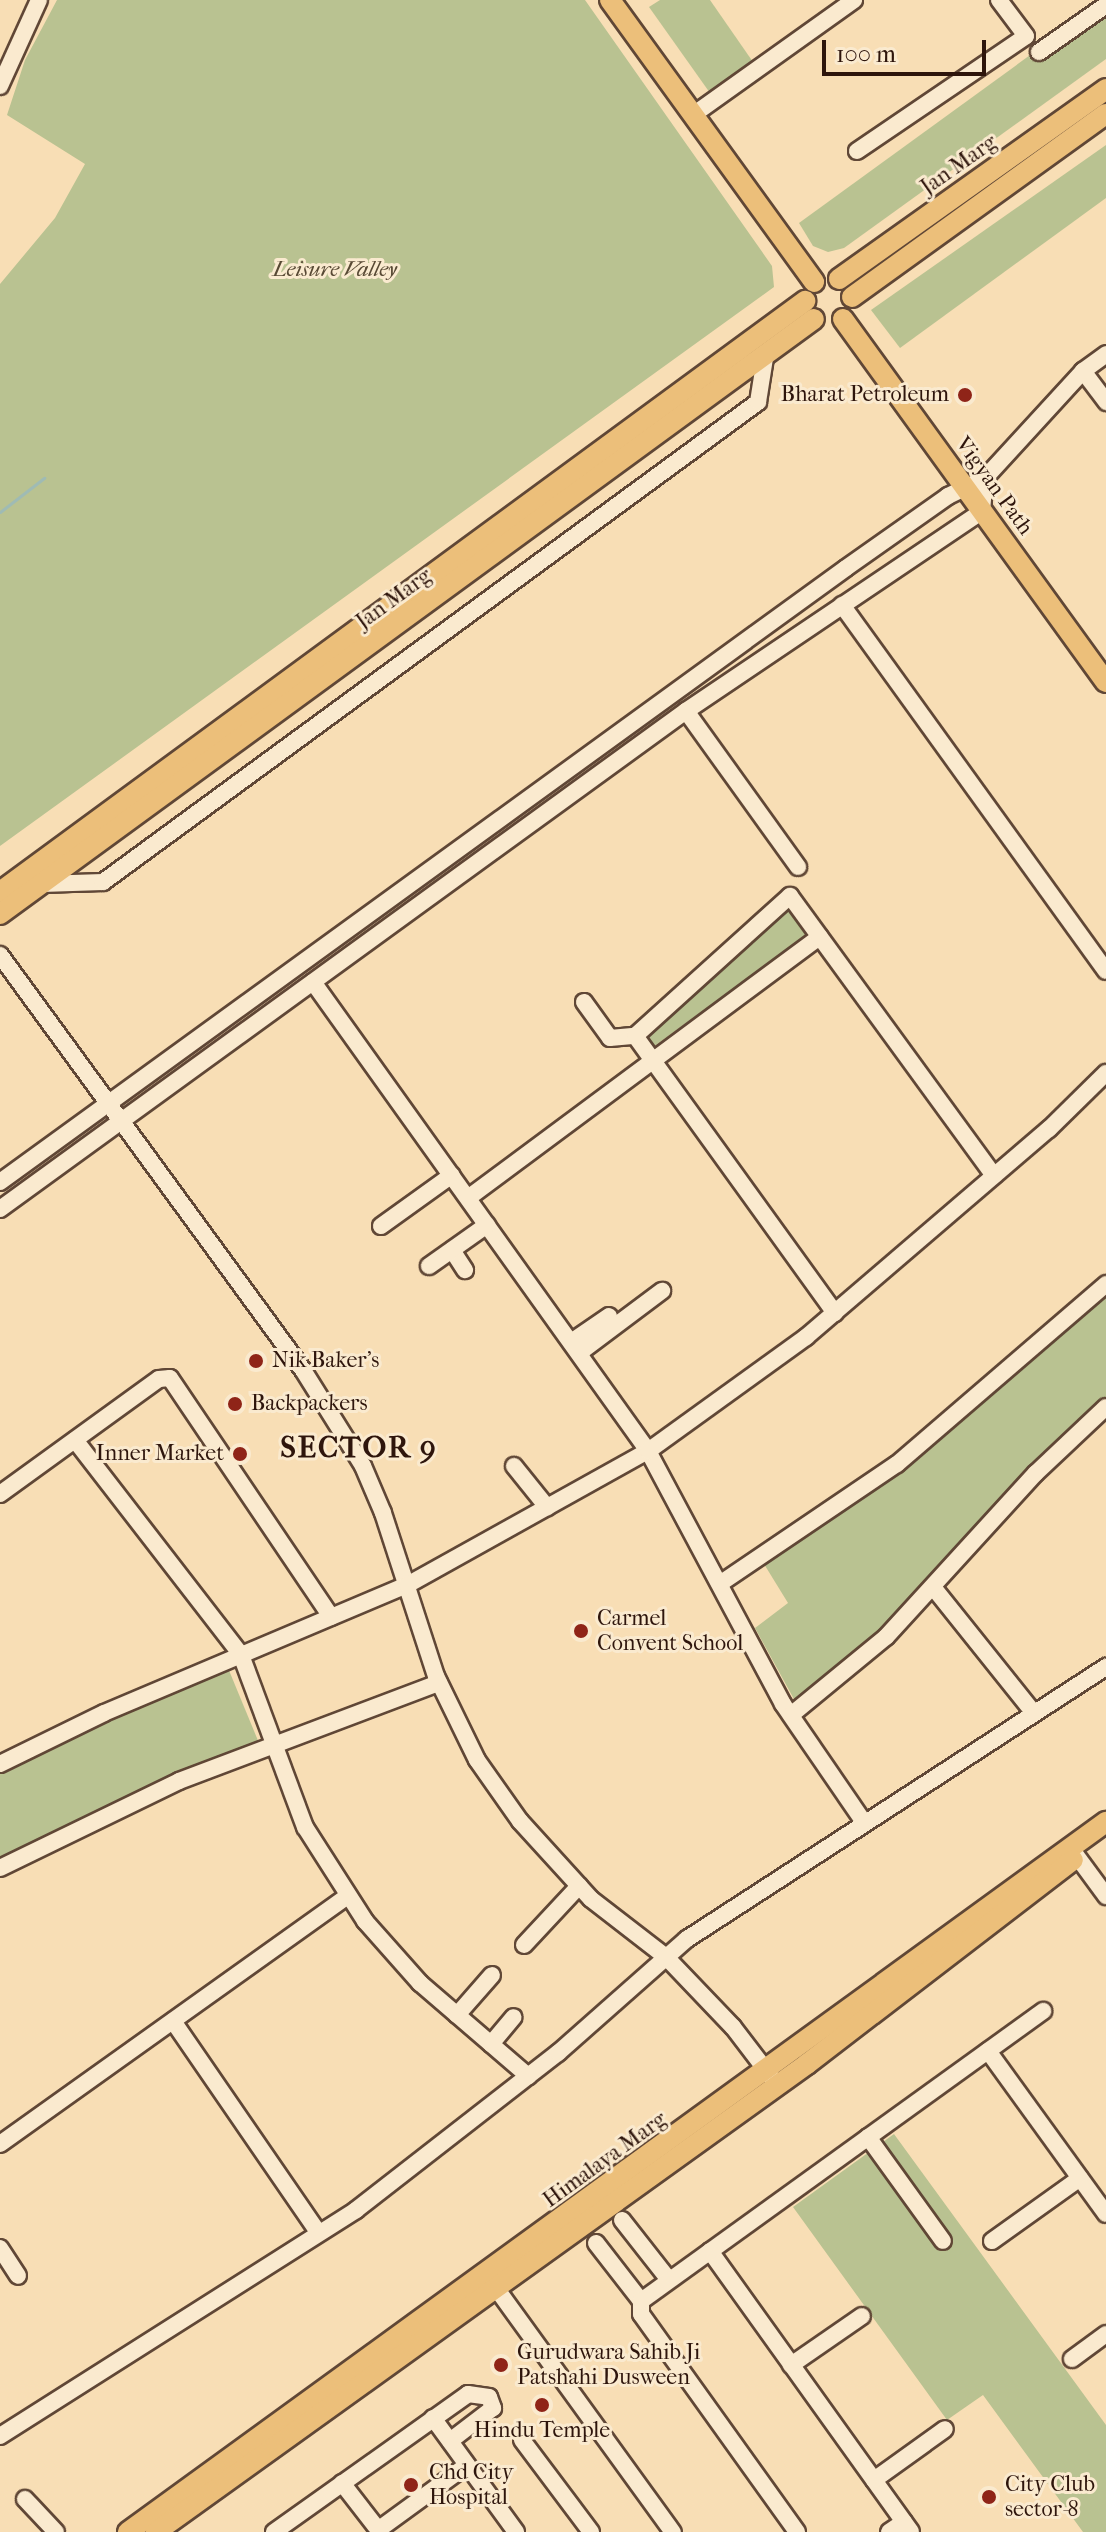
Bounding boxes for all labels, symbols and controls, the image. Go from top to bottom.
scale bar [826,24,990,74]
text: 100 m [836,40,896,68]
street label: Jan Marg [916,129,1002,201]
park label: Leisure Valley [273,257,397,283]
place label: Bharat Petroleum [781,382,949,408]
marker: Bharat Petroleum [956,386,974,404]
street label: Vigyan Path [949,432,1039,540]
street label: Jan Marg [351,563,437,635]
place label: Nik Baker's [272,1348,379,1374]
marker: Nik Baker's [247,1352,265,1370]
place label: Backpackers [251,1391,368,1417]
marker: Backpackers [226,1395,244,1413]
district label: SECTOR 9 [280,1430,438,1466]
place label: Inner Market [96,1441,224,1467]
marker: Inner Market [231,1445,249,1463]
place label: Carmel Convent School [597,1605,743,1656]
marker: Carmel Convent School [572,1622,590,1640]
street label: Himalaya Marg [538,2106,672,2214]
place label: Gurudwara Sahib Ji Patshahi Dusween [517,2339,700,2390]
marker: Gurudwara Sahib Ji Patshahi Dusween [492,2356,510,2374]
marker: Hindu Temple [533,2396,551,2414]
place label: Hindu Temple [474,2418,610,2444]
place label: Chd City Hospital [429,2459,513,2510]
place label: City Club sector-8 [1005,2471,1095,2522]
marker: Chd City Hospital [400,2474,422,2496]
marker: City Club sector-8 [980,2488,998,2506]

